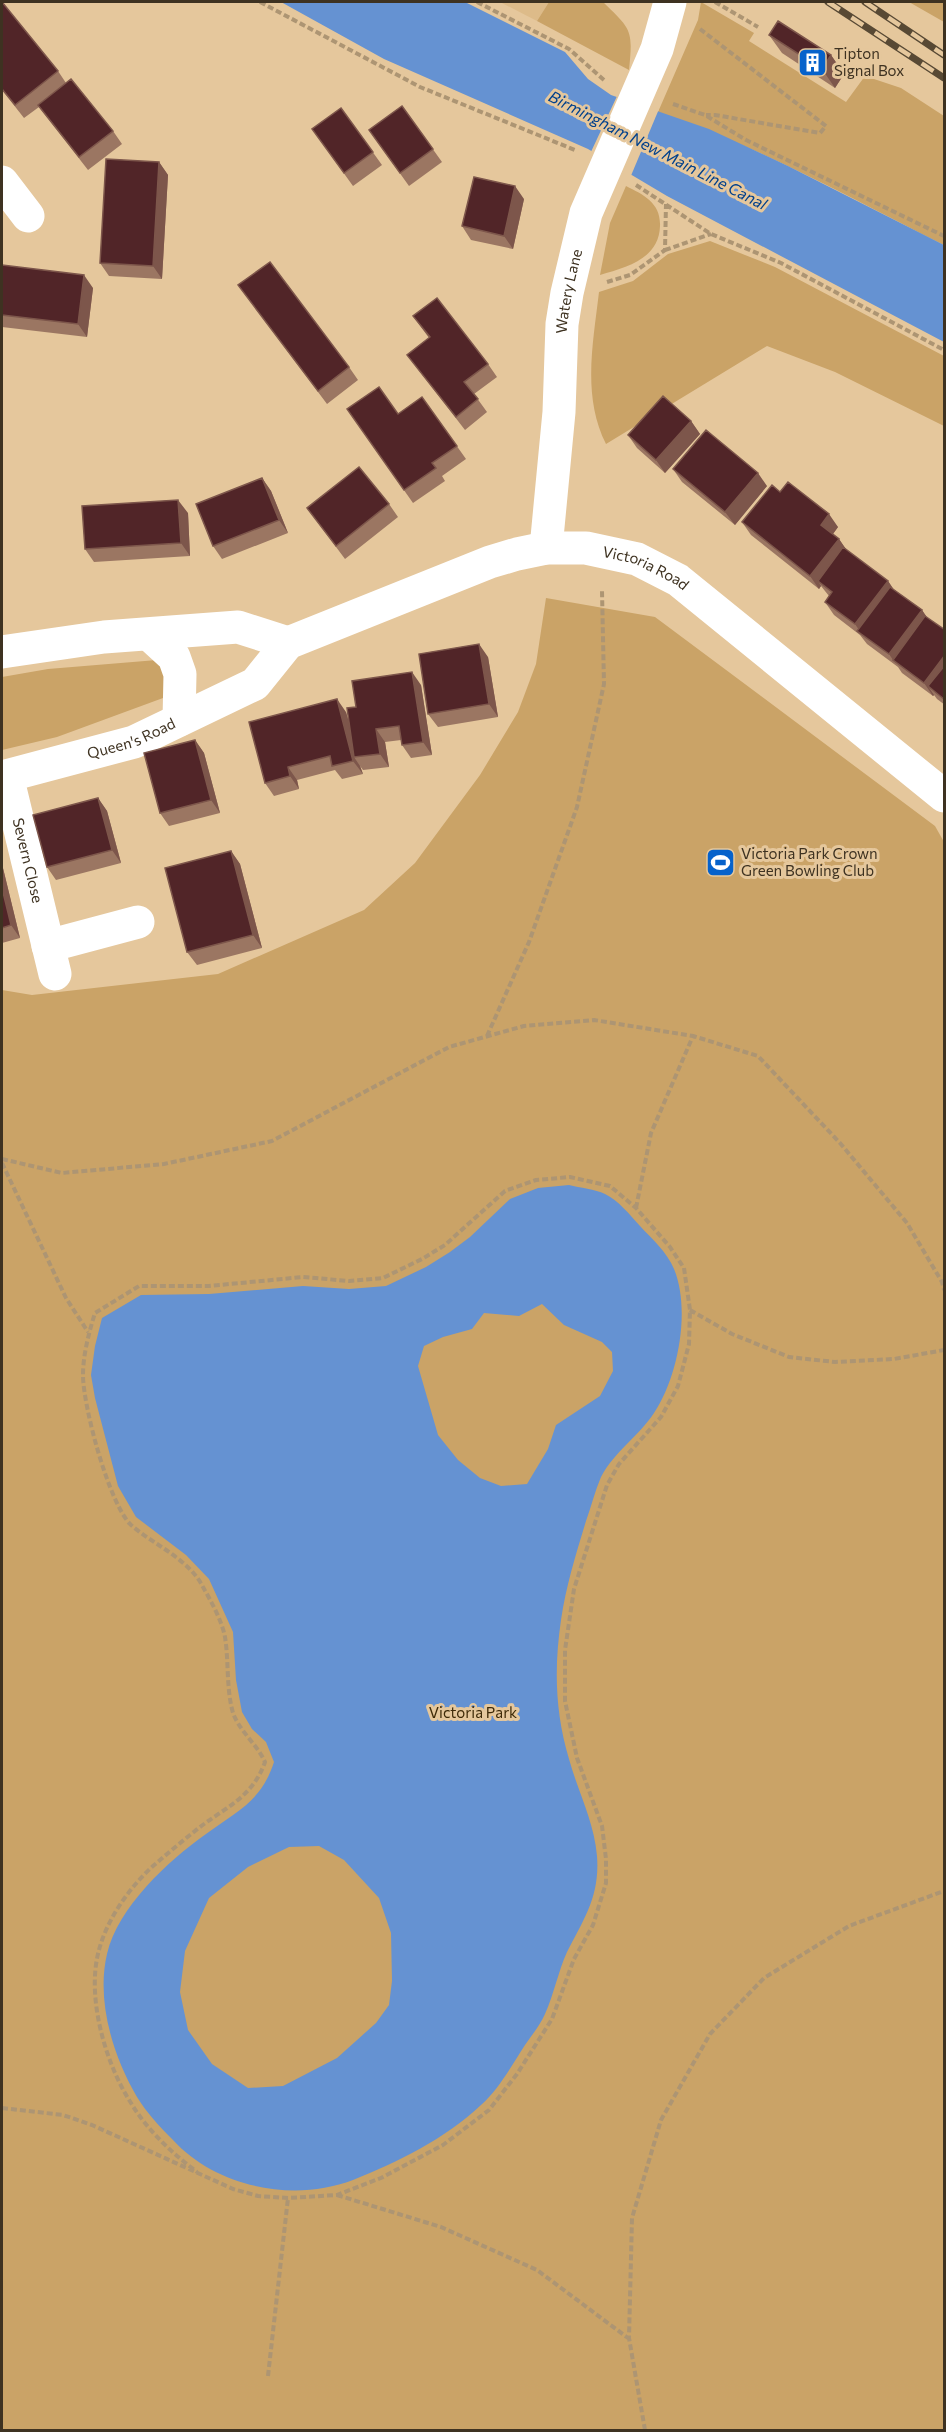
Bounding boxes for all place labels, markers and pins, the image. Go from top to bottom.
place label: Tipton Signal Box [834,44,904,79]
building icon: Tipton Signal Box [797,47,829,79]
place label: Victoria Park Crown Green Bowling Club [741,844,878,879]
sports icon: Victoria Park Crown Green Bowling Club [704,847,736,879]

